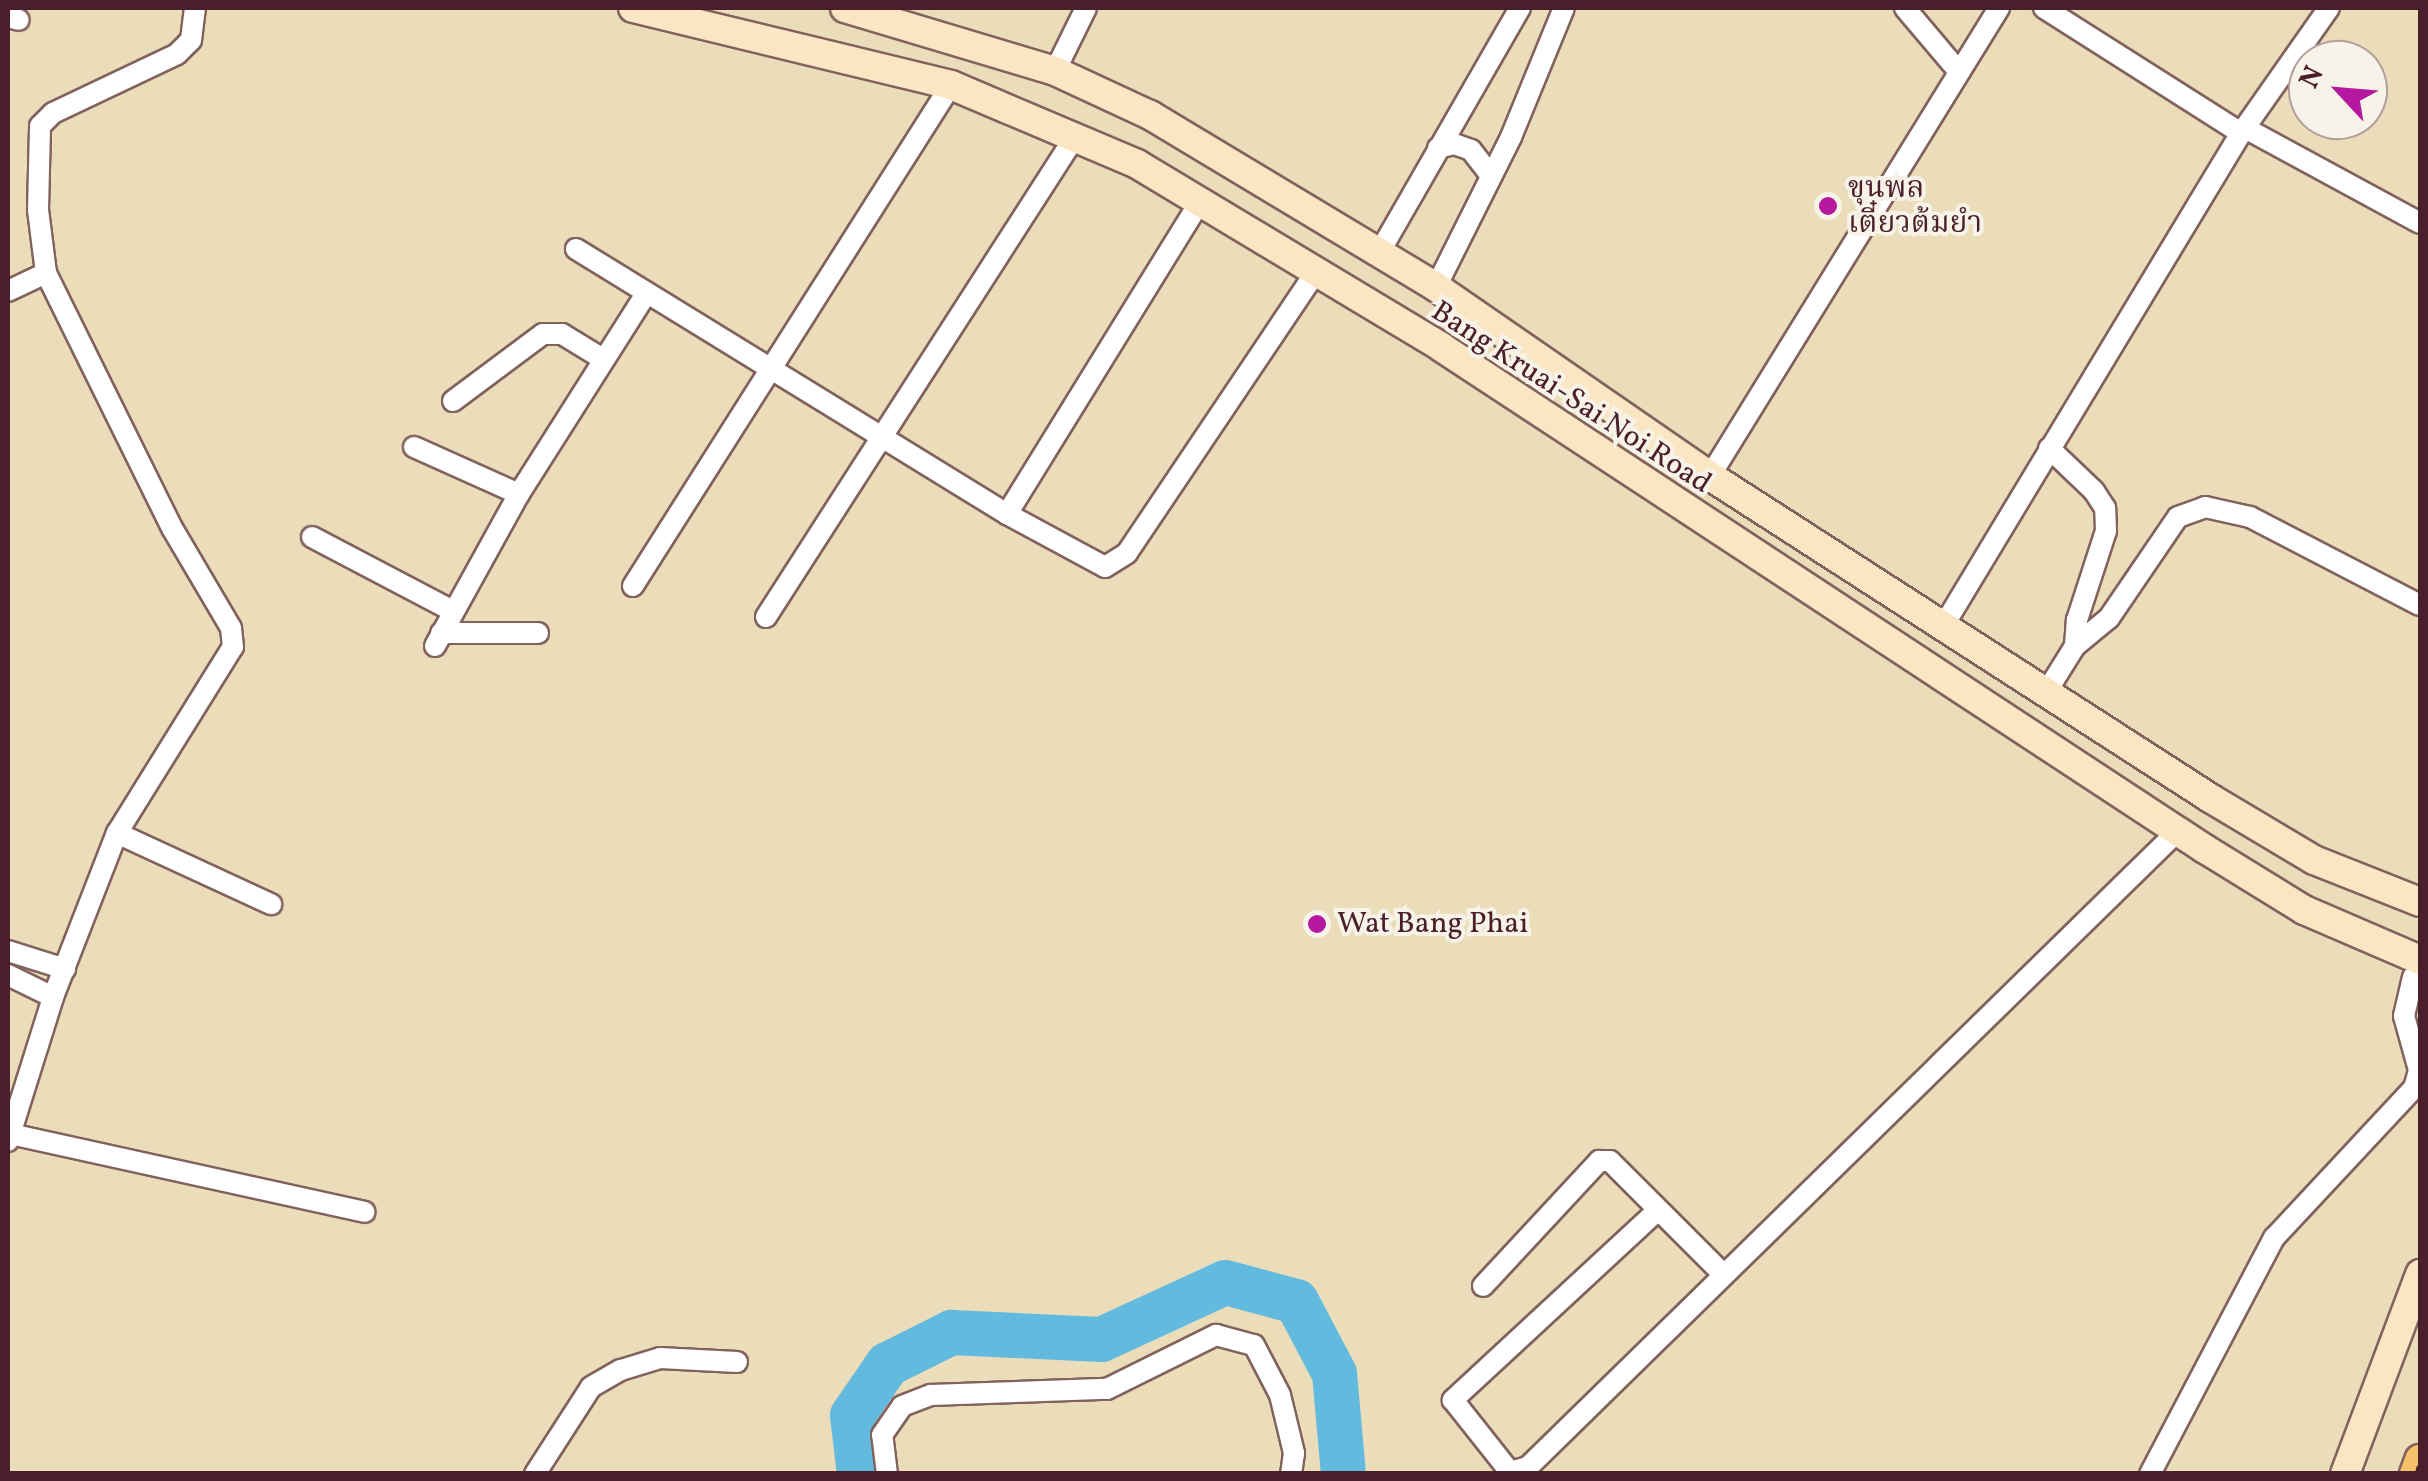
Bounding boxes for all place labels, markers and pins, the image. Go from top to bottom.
place label: ขุนพล เตี๋ยวต้มยำ [1848,171,1982,242]
marker: ขุนพล เตี๋ยวต้มยำ [1817,195,1839,217]
place label: Wat Bang Phai [1337,906,1528,942]
marker: Wat Bang Phai [1306,913,1328,935]

